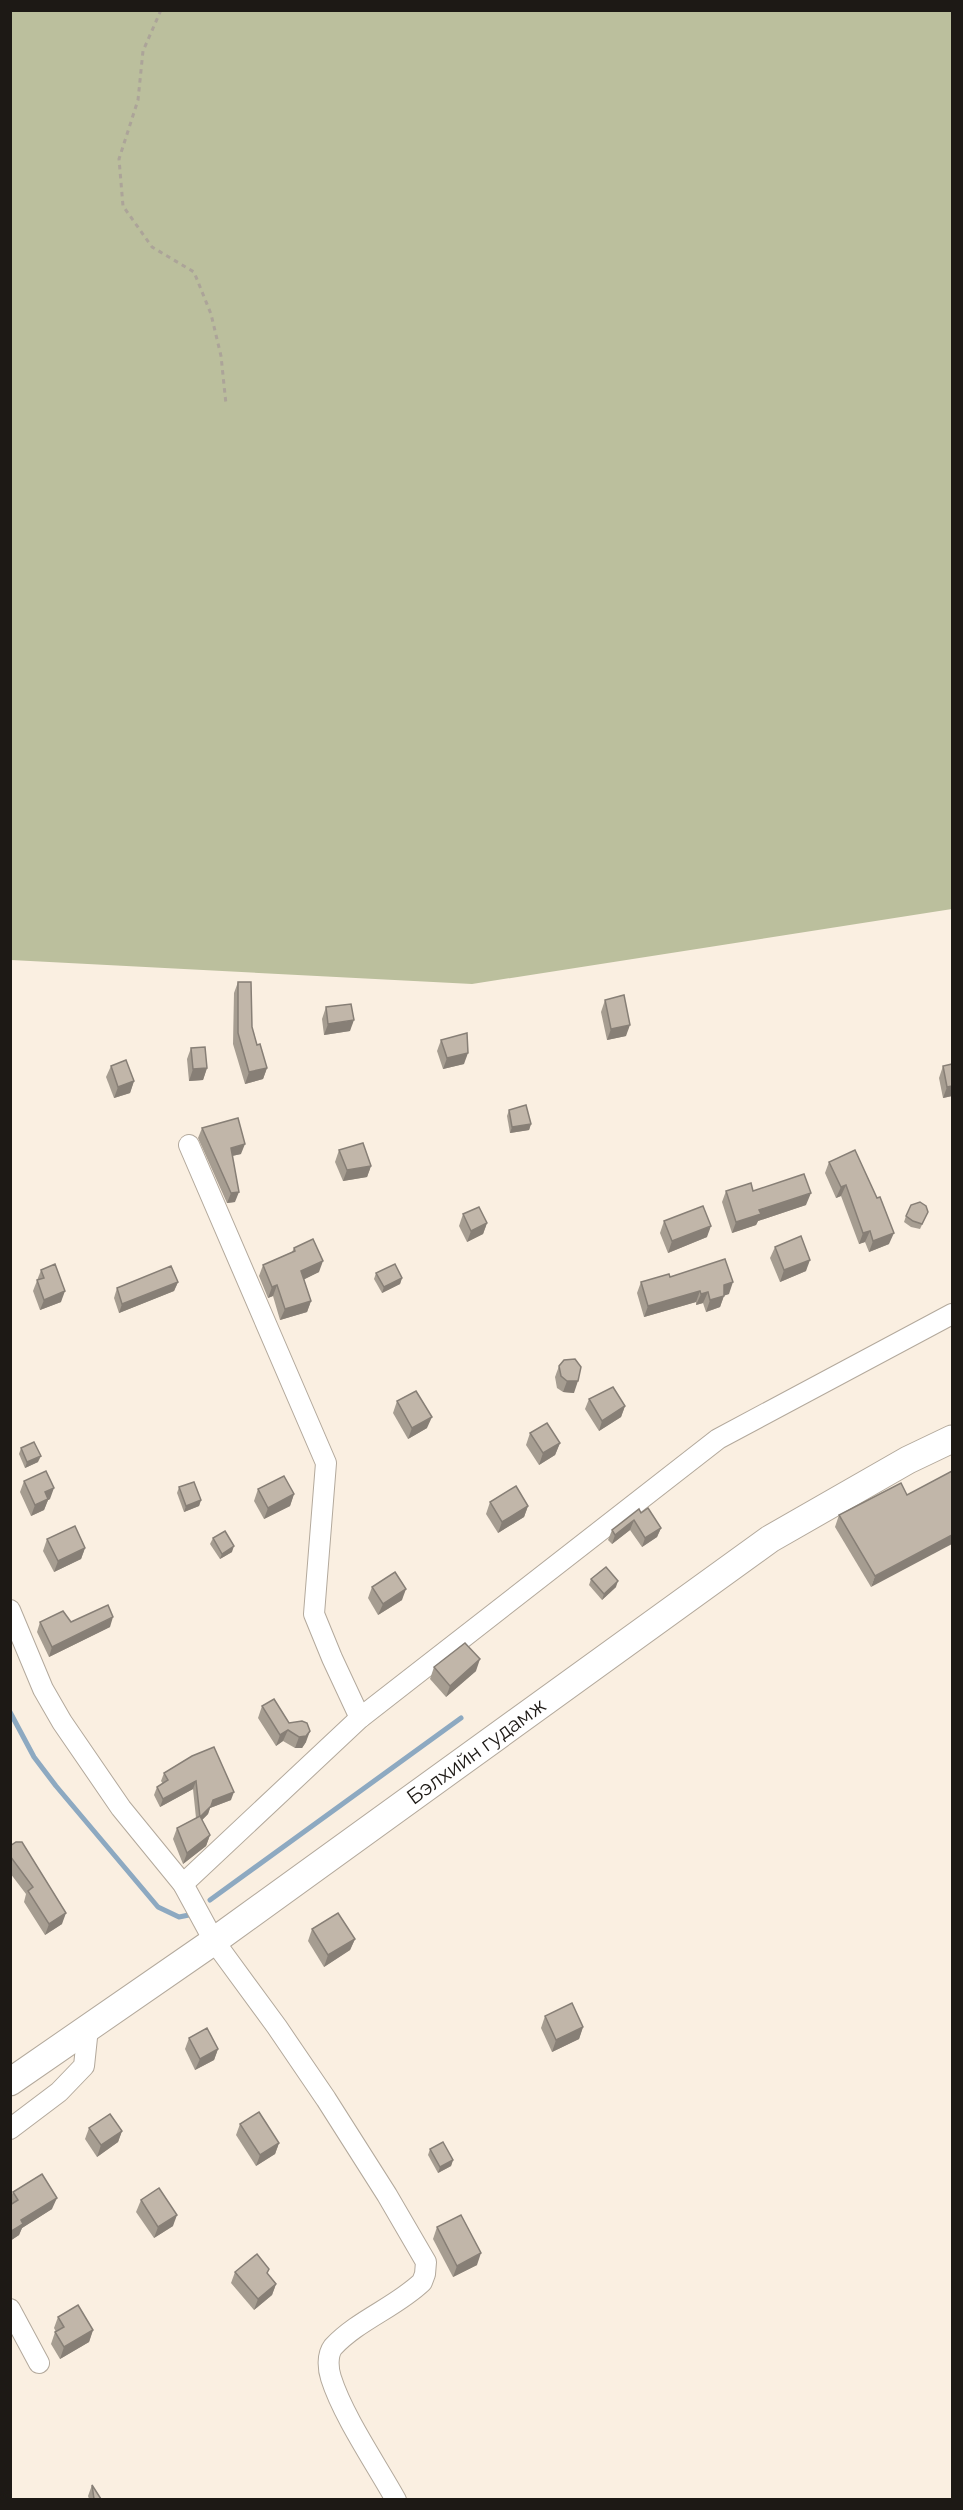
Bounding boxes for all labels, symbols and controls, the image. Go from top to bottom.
street label: Бэлхийн гудамж [402,1692,551,1809]

